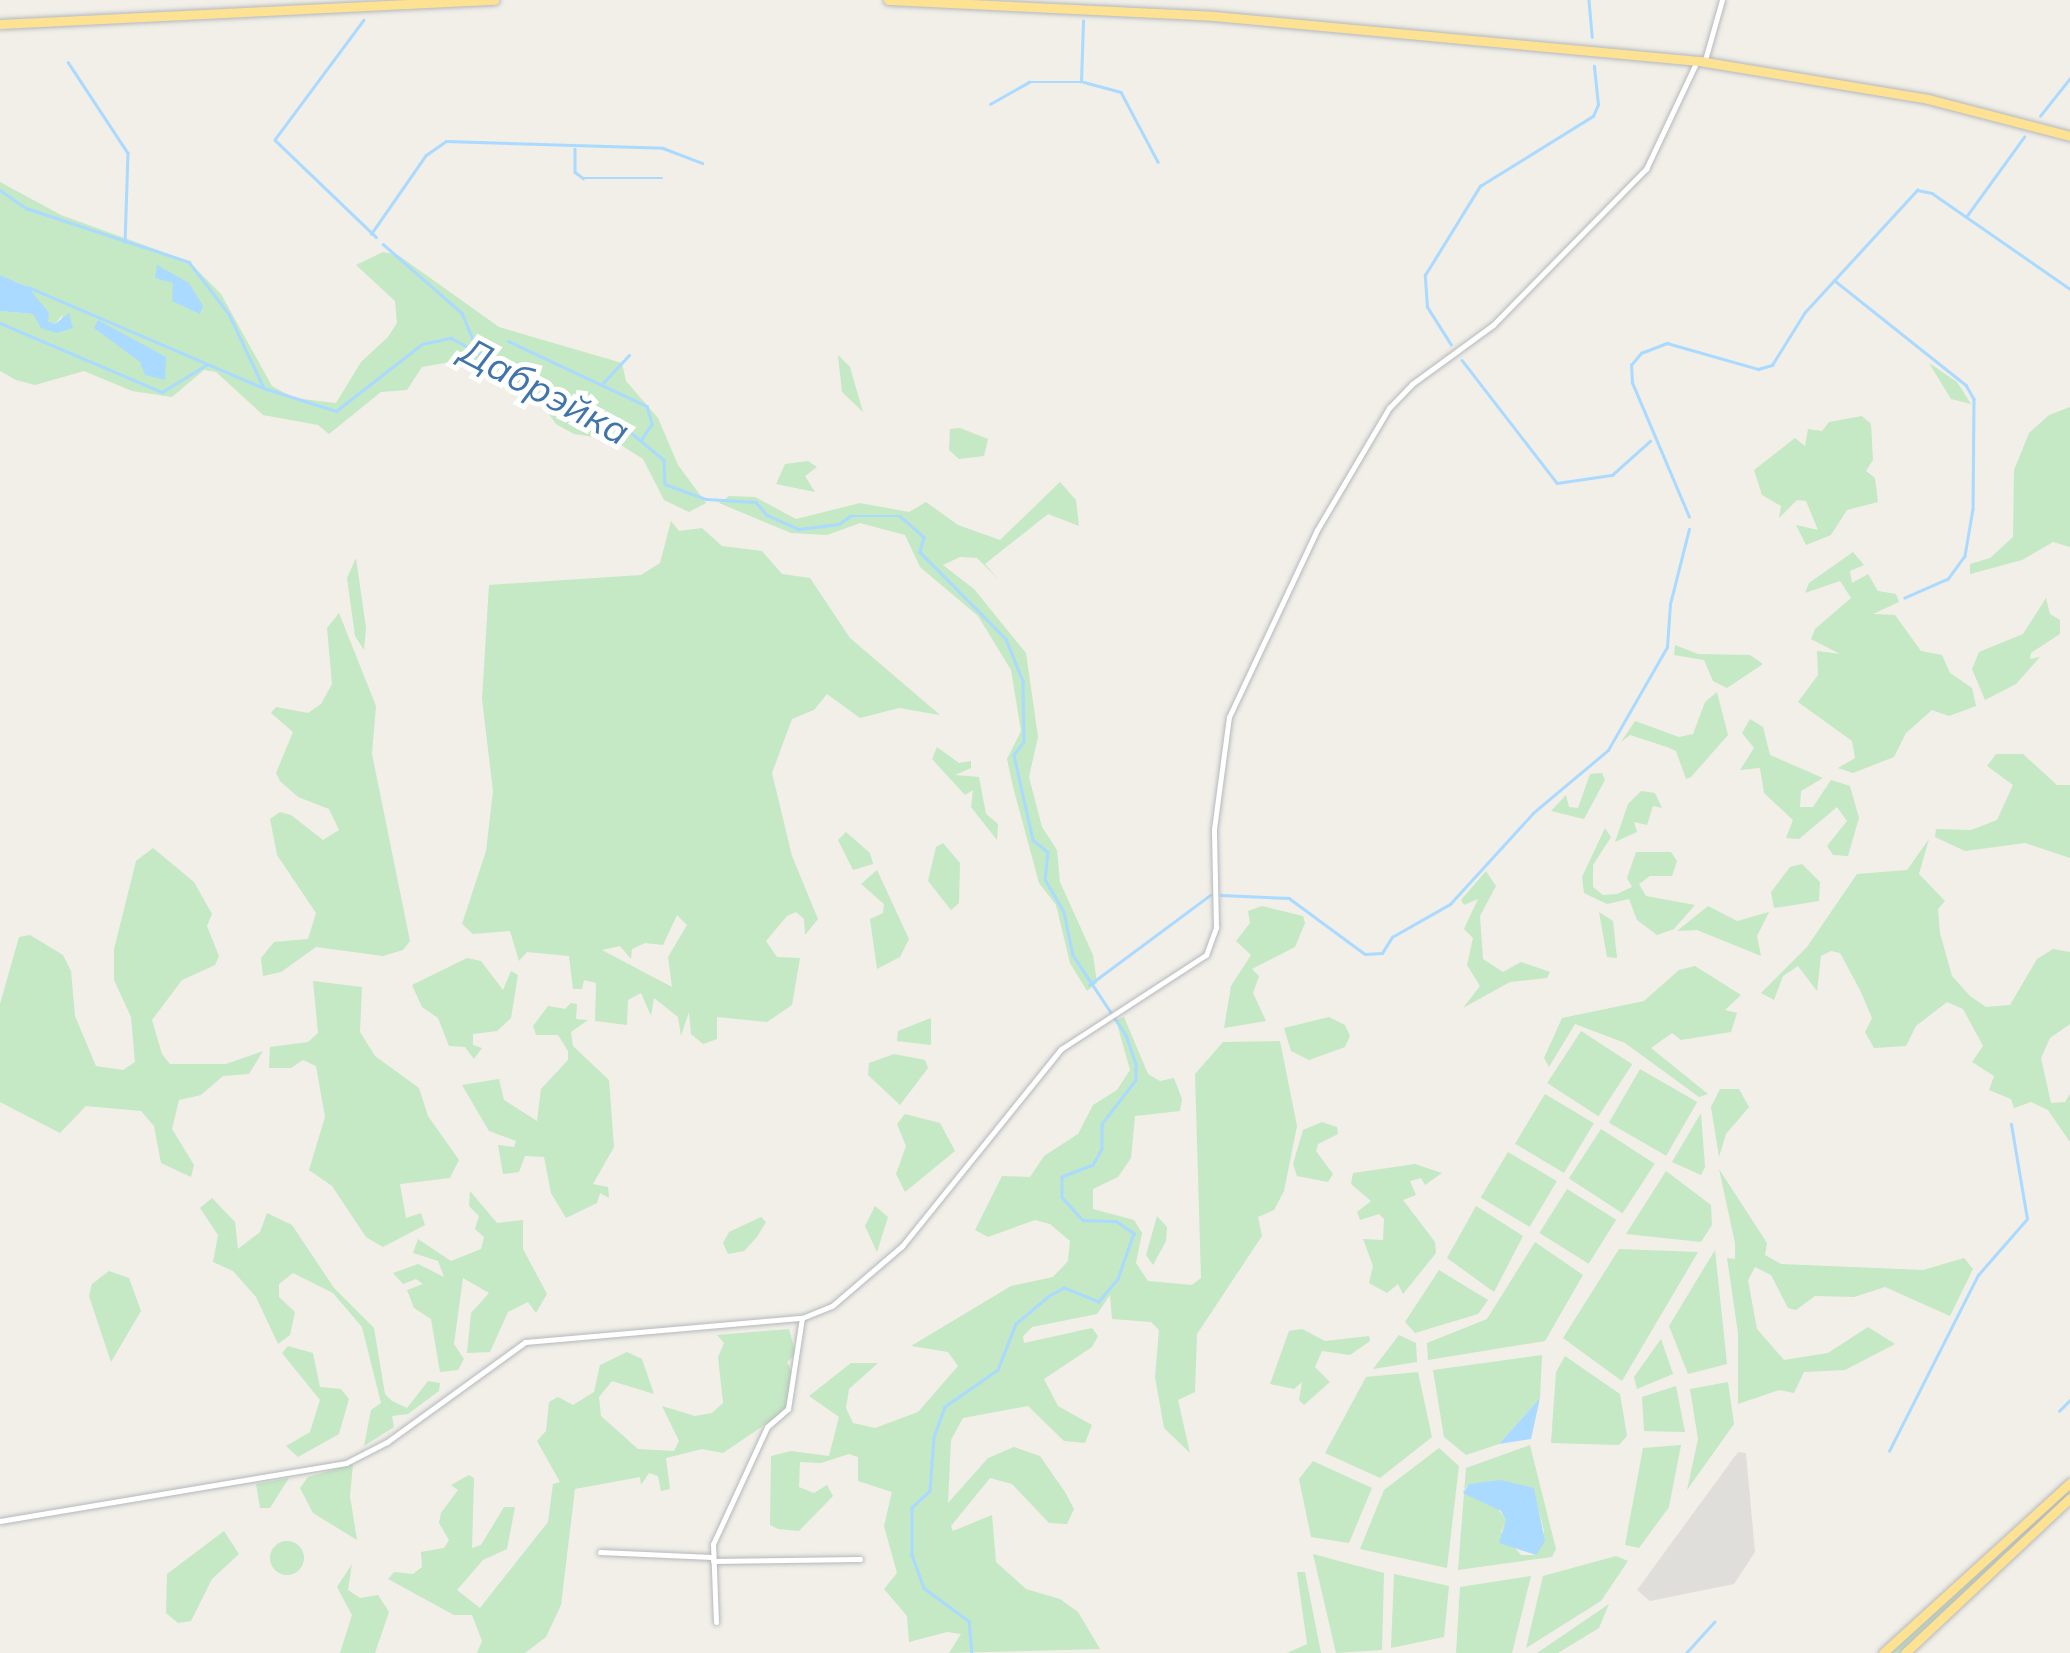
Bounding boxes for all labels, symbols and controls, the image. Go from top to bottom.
water label: Дабрэйка [453,327,637,455]

